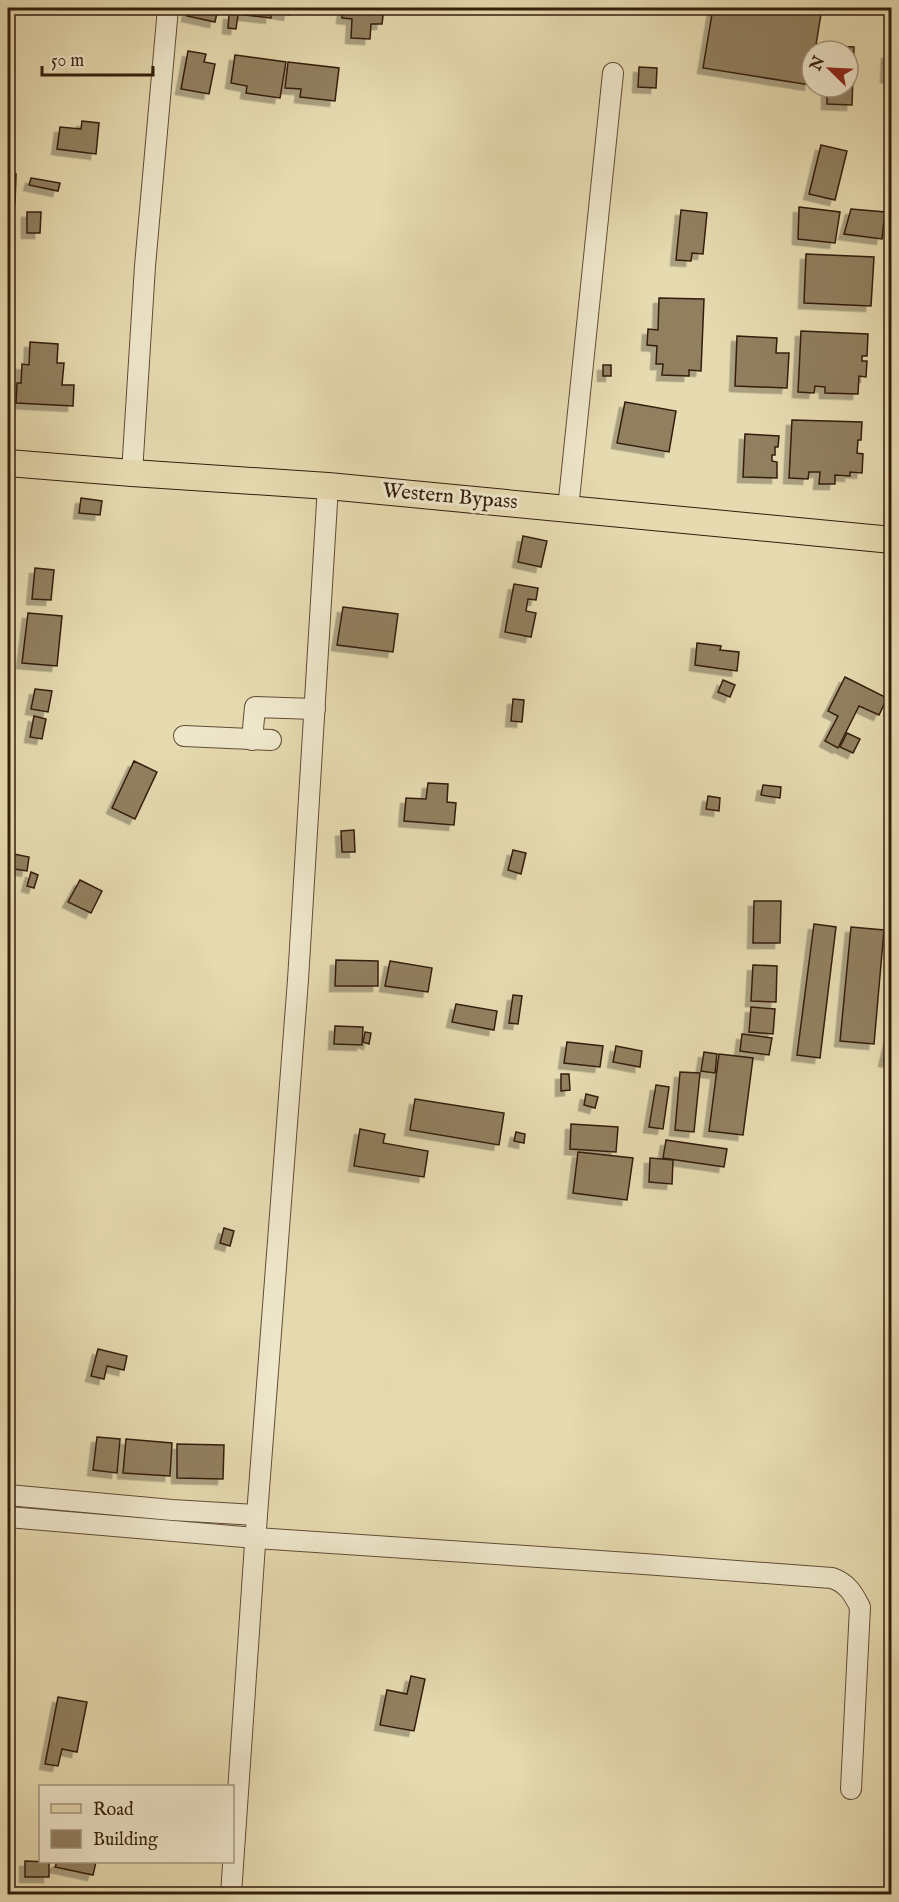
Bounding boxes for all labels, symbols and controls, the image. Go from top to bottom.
scale bar [42,39,153,77]
north arrow [800,39,860,99]
text: 50 m [51,50,84,73]
text: N [806,53,830,75]
street label: Western Bypass [381,478,519,516]
legend [39,1785,234,1863]
text: Road [93,1799,134,1822]
text: Building [93,1829,158,1852]

